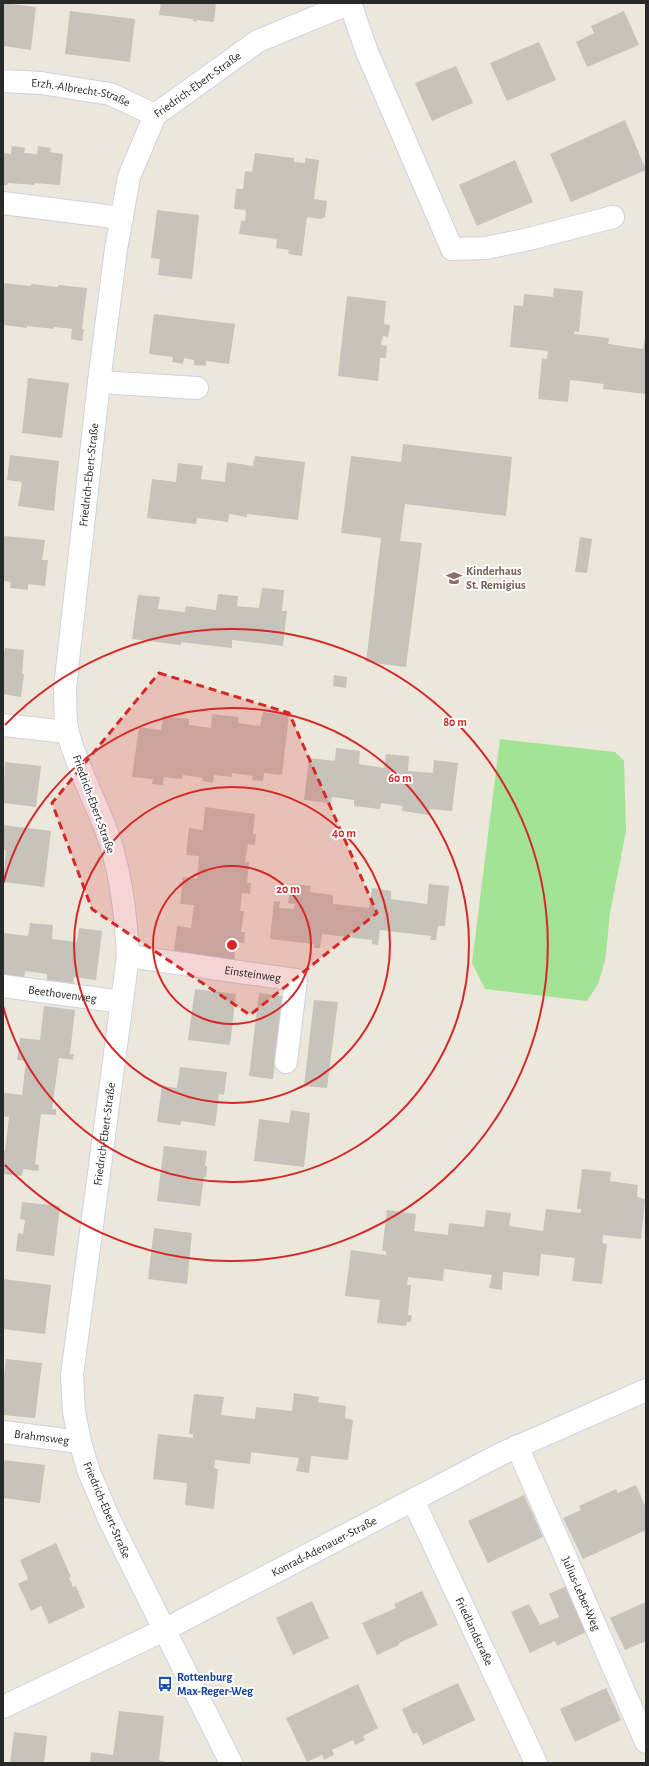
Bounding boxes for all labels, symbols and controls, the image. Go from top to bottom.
street label: Friedrich-Ebert-Straße [152,49,243,120]
street label: Erzh.-Albrecht-Straße [31,76,132,109]
street label: Friedrich-Ebert-Straße [77,422,100,527]
place label: Kinderhaus St. Remigius [466,565,526,591]
school or university icon: Kinderhaus St. Remigius [445,569,463,587]
text: 80 m [443,716,467,728]
street label: Friedrich-Ebert-Straße [71,753,117,855]
text: 60 m [388,772,412,784]
text: 40 m [332,827,356,839]
text: 20 m [276,883,300,895]
centre of rings [225,938,239,952]
street label: Einsteinweg [224,964,282,984]
street label: Beethovenweg [28,983,98,1005]
street label: Friedrich-Ebert-Straße [91,1082,117,1186]
street label: Brahmsweg [14,1428,70,1447]
street label: Friedrich-Ebert-Straße [81,1460,133,1560]
street label: Konrad-Adenauer-Straße [269,1514,379,1579]
street label: Julius-Leber-Weg [560,1555,603,1632]
street label: Friedlandstraße [453,1595,496,1667]
place label: Rottenburg Max-Reger-Weg [177,1671,254,1697]
bus stop icon: Rottenburg Max-Reger-Weg [156,1675,174,1693]

